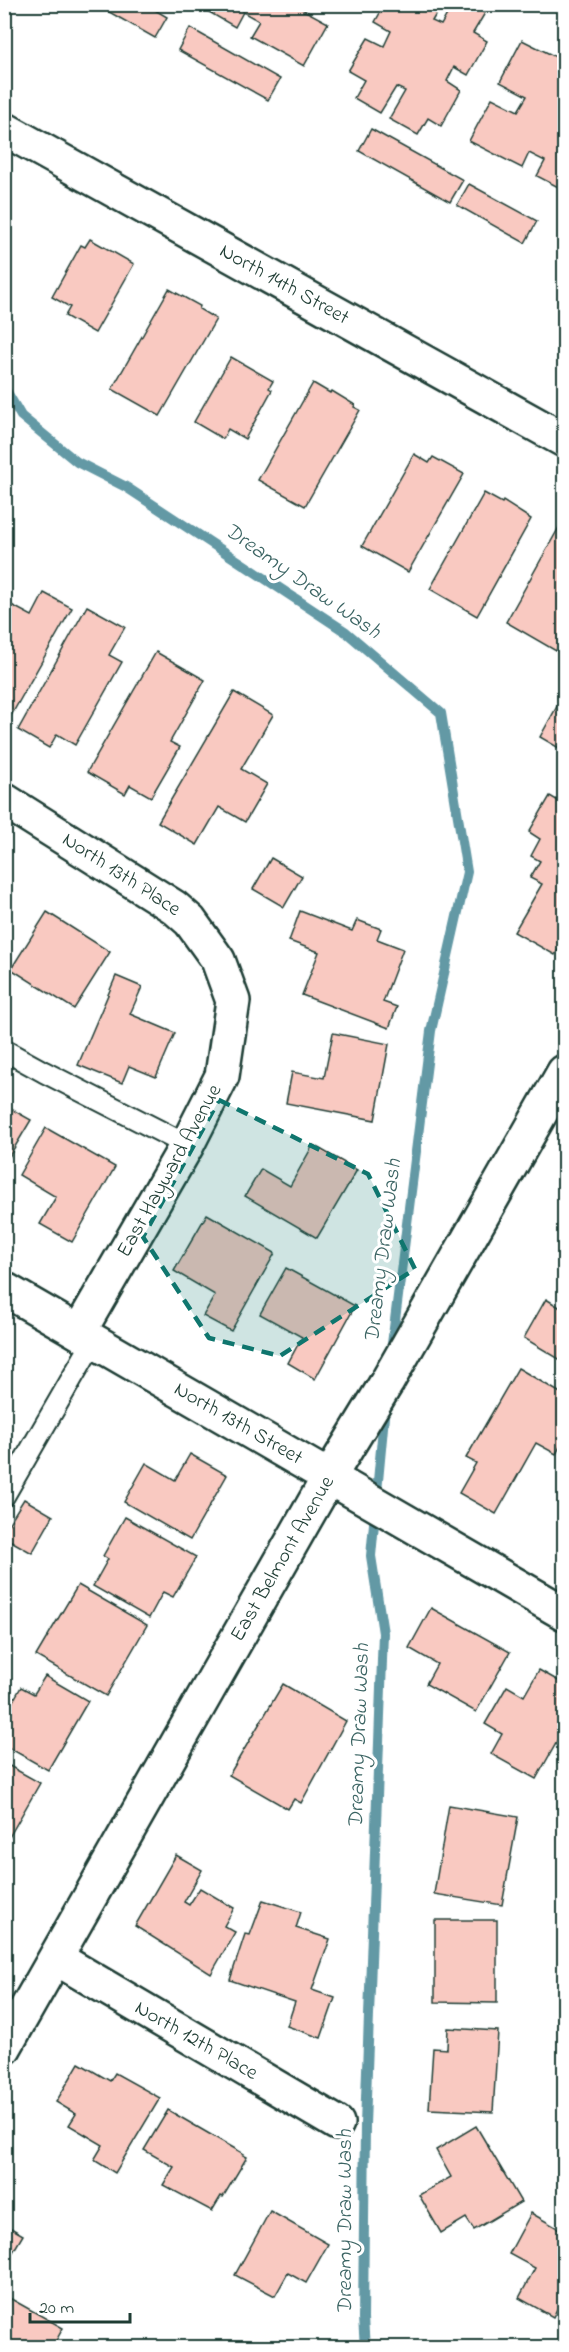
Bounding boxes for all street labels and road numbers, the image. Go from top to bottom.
street label: North 14th Street [214,237,354,333]
street label: North 13th Place [56,825,187,925]
street label: East Hayward Avenue [110,1078,232,1264]
street label: North 13th Street [168,1375,308,1473]
street label: East Belmont Avenue [223,1470,343,1647]
street label: North 12th Place [129,1994,264,2089]

